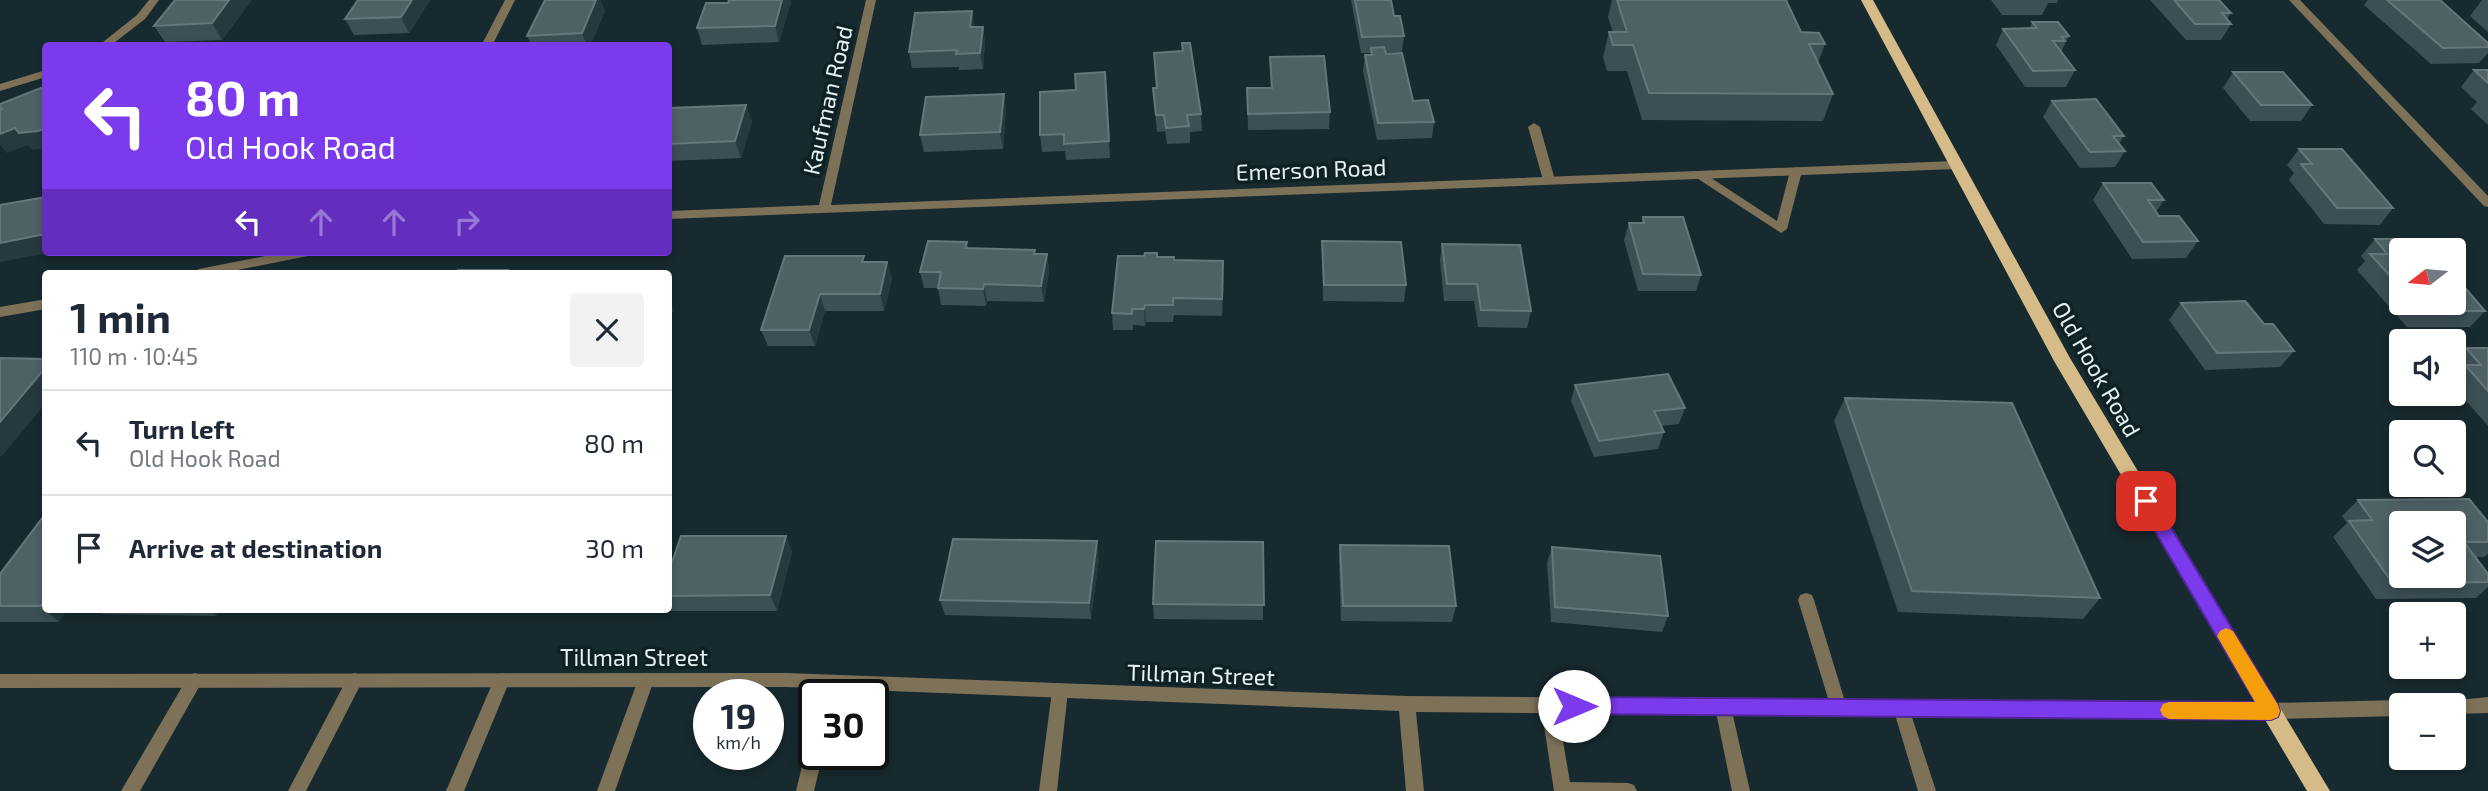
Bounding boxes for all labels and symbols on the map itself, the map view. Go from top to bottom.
street label: Kaufman Road [796,23,858,177]
street label: Emerson Road [1235,152,1387,186]
north arrow [2389,238,2466,315]
street label: Old Hook Road [2047,296,2147,442]
pin [2116,471,2176,531]
street label: Tillman Street [560,643,708,671]
street label: Tillman Street [1127,657,1276,691]
position arrow [1537,669,1611,743]
speed limit sign: 30 [798,679,889,770]

